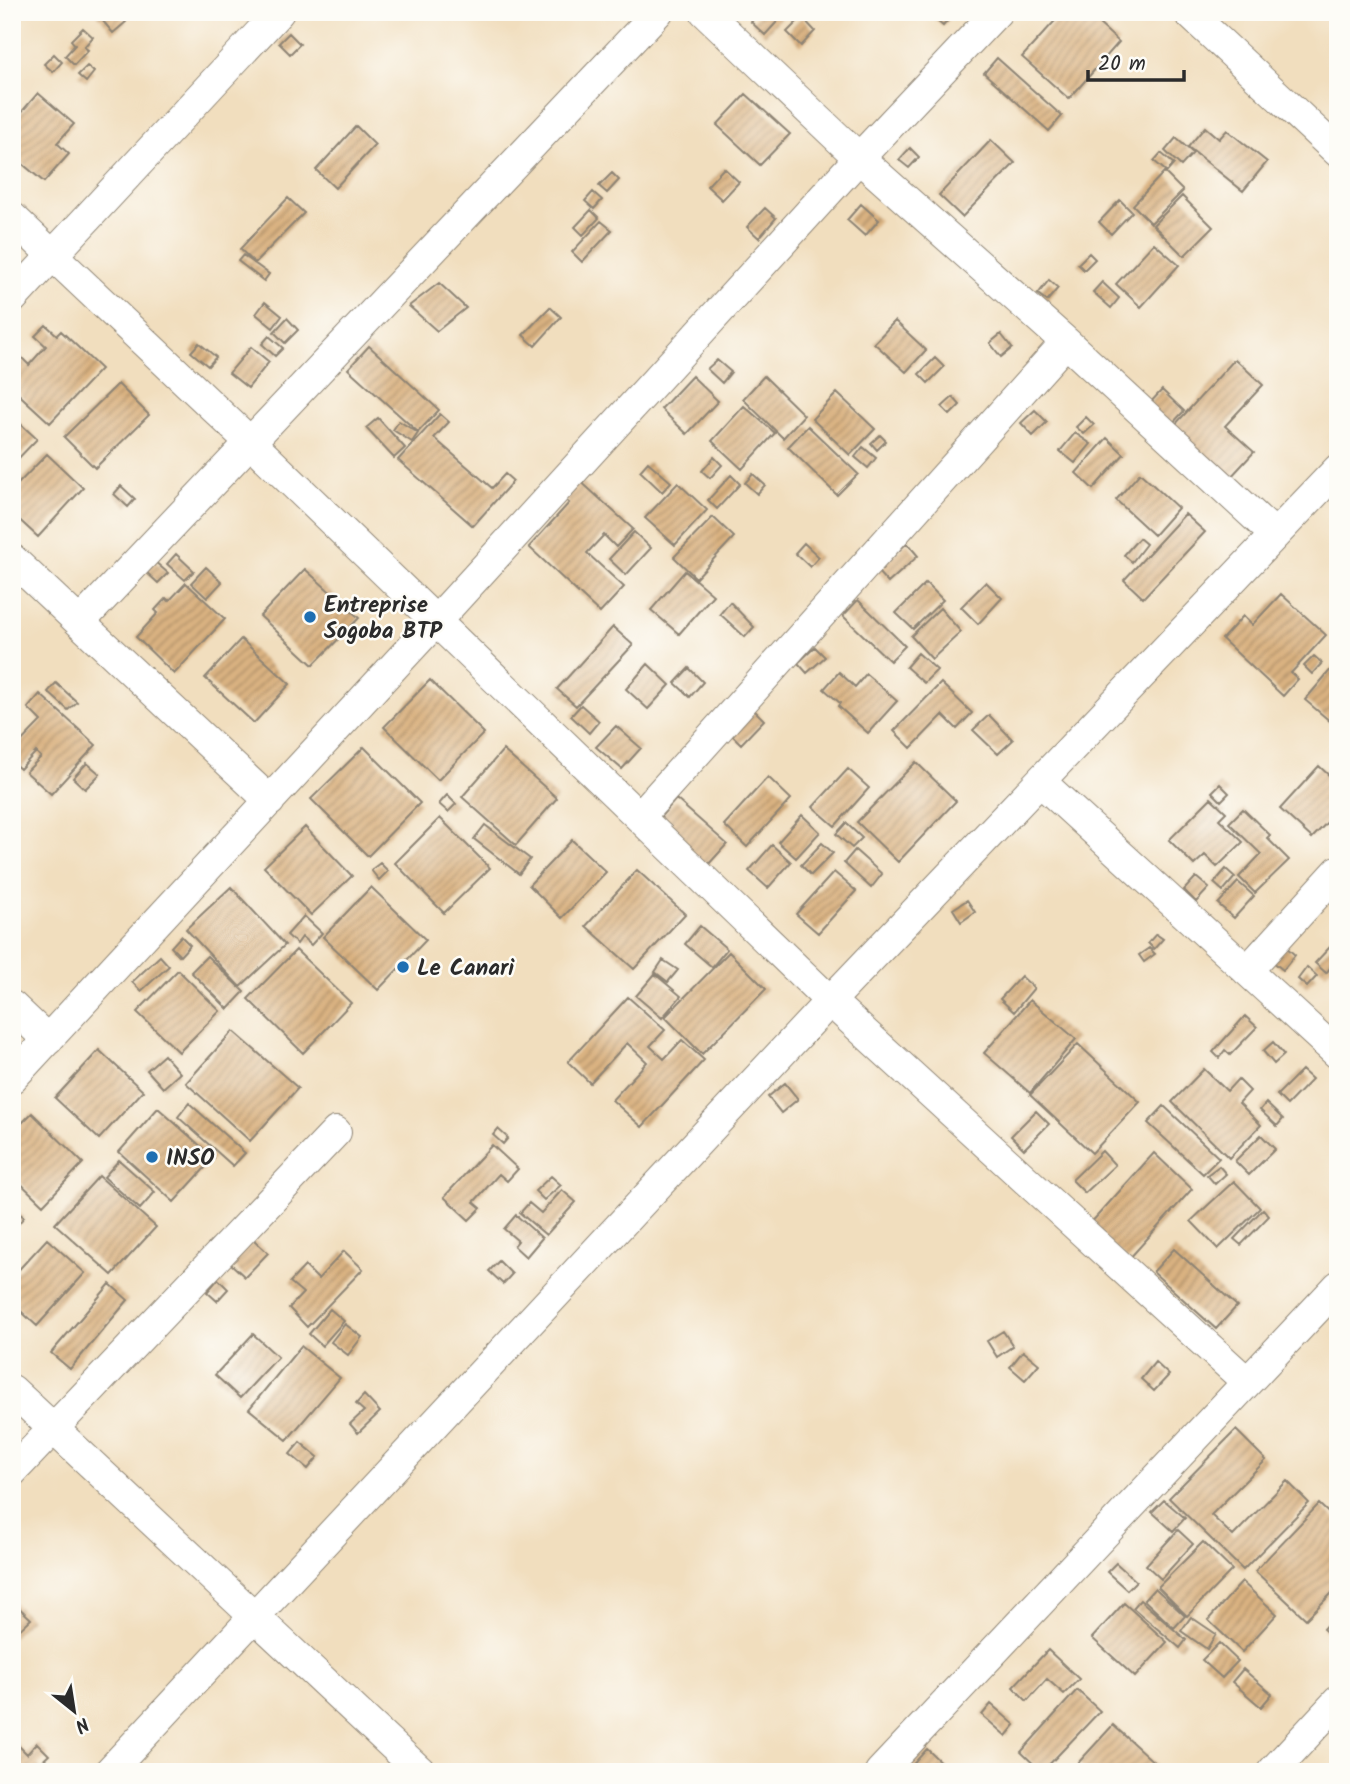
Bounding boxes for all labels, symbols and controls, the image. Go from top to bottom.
scale bar [1088,38,1184,82]
text: 20 m [1098,48,1146,81]
place label: Entreprise Sogoba BTP [324,588,443,650]
marker: Entreprise Sogoba BTP [302,609,318,625]
place label: Le Canari [417,951,515,987]
marker: Le Canari [395,959,411,975]
place label: INSO [166,1141,215,1177]
marker: INSO [144,1149,160,1165]
north arrow [38,1676,108,1746]
text: N [69,1708,94,1740]

